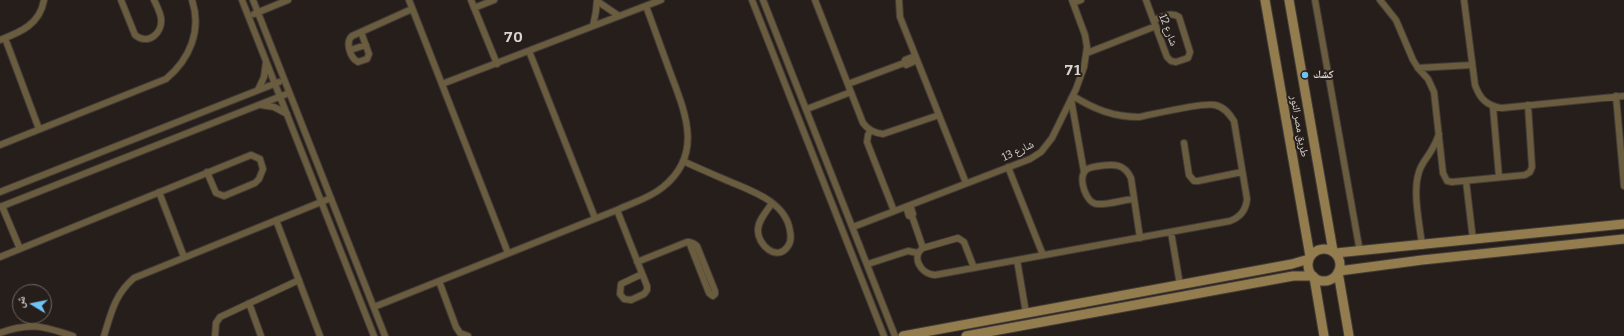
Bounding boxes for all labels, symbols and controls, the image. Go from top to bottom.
street label: شارع 12 [1156,12,1180,48]
district label: 70 [504,29,524,47]
district label: 71 [1065,62,1081,80]
place label: كشك [1313,68,1334,82]
marker: كشك [1300,70,1310,80]
street label: طريق مصر النور [1287,94,1311,158]
street label: شارع 13 [1000,138,1036,164]
north arrow [12,284,52,324]
text: ش [13,295,28,309]

